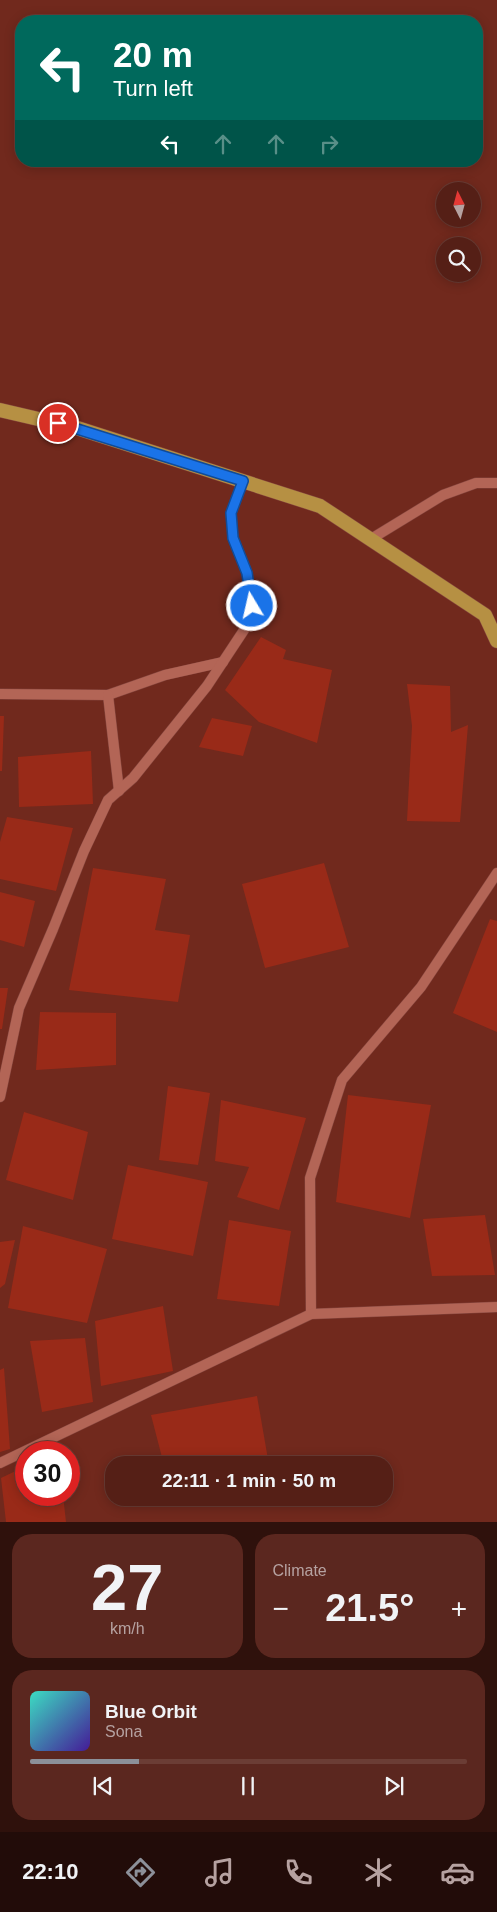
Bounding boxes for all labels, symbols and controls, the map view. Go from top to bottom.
icon: left [30,35,95,100]
text: 20 m [113,35,193,74]
text: Turn left [113,76,193,101]
icon: left [156,130,184,158]
icon: ahead [209,130,237,158]
icon: ahead [262,130,290,158]
icon: right [315,130,343,158]
north arrow [436,182,481,228]
map controls [436,182,481,282]
button: search [436,237,481,282]
pin [37,402,79,444]
icon: arrive [44,409,72,437]
position arrow [225,579,277,631]
speed limit sign: 30 [15,1441,80,1506]
text: 22:11 · 1 min · 50 m [162,1470,336,1491]
text: 27 [91,1551,163,1624]
text: Climate [273,1562,327,1579]
text: 21.5° [325,1587,414,1629]
text: − [273,1593,289,1624]
text: + [451,1593,467,1624]
text: km/h [110,1620,145,1637]
text: Blue Orbit [105,1701,197,1722]
text: Sona [105,1723,142,1740]
icon: previous [89,1772,117,1800]
icon: pause [234,1772,262,1800]
icon: next [380,1772,408,1800]
icon: directions [123,1855,158,1890]
icon: music [202,1855,237,1890]
icon: phone [281,1855,316,1890]
icon: climate [361,1855,396,1890]
icon: car [440,1855,475,1890]
text: 22:10 [22,1859,78,1884]

